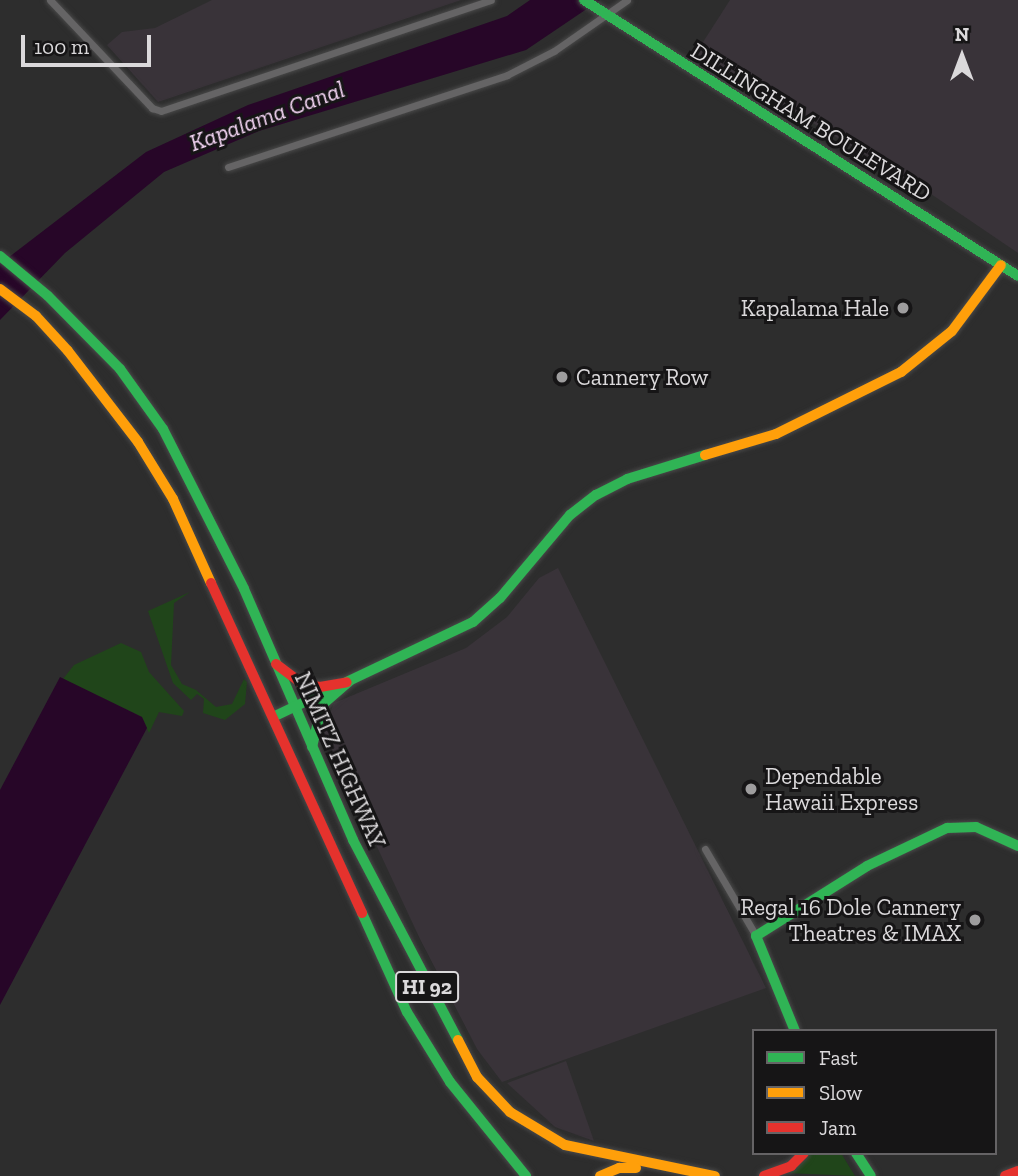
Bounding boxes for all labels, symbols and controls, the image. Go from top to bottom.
scale bar [24,21,154,65]
north arrow [927,21,997,91]
text: N [955,23,969,46]
text: 100 m [34,34,89,59]
street label: DILLINGHAM BOULEVARD [686,37,936,207]
water label: Kapalama Canal [185,75,349,157]
place label: Kapalama Hale [741,294,889,322]
marker: Kapalama Hale [895,300,911,316]
place label: Cannery Row [576,363,709,391]
marker: Cannery Row [554,369,570,385]
street label: NIMITZ HIGHWAY [289,668,391,852]
place label: Dependable Hawaii Express [765,762,918,816]
marker: Dependable Hawaii Express [743,781,759,797]
place label: Regal 16 Dole Cannery Theatres & IMAX [740,893,961,947]
marker: Regal 16 Dole Cannery Theatres & IMAX [967,912,983,928]
road number: HI 92 [394,970,460,1004]
legend [752,1029,997,1155]
text: Fast [819,1045,858,1070]
text: Slow [819,1080,862,1105]
text: Jam [819,1115,856,1140]

